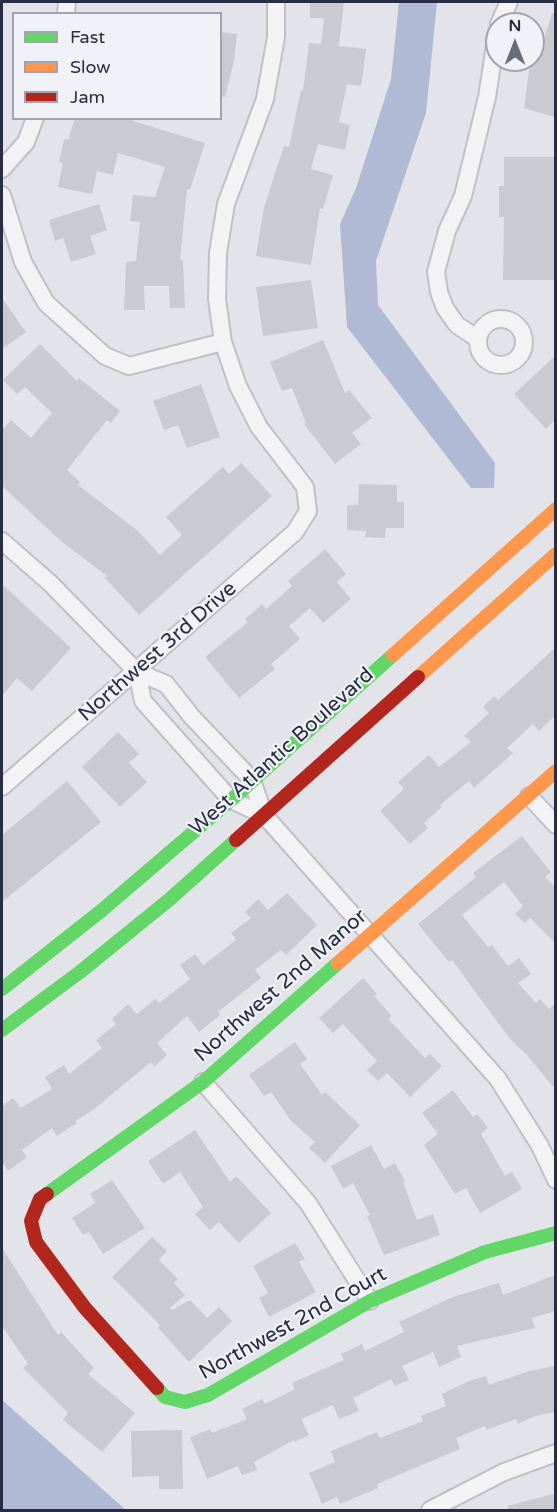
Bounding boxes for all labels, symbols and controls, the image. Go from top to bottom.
legend [12,12,222,120]
north arrow [485,12,545,72]
text: N [509,16,521,36]
text: Fast [70,26,105,48]
text: Slow [70,56,111,78]
text: Jam [70,86,105,108]
street label: Northwest 3rd Drive [74,576,242,728]
street label: West Atlantic Boulevard [185,663,379,841]
street label: Northwest 2nd Manor [190,904,372,1068]
street label: Northwest 2nd Court [195,1262,391,1386]

